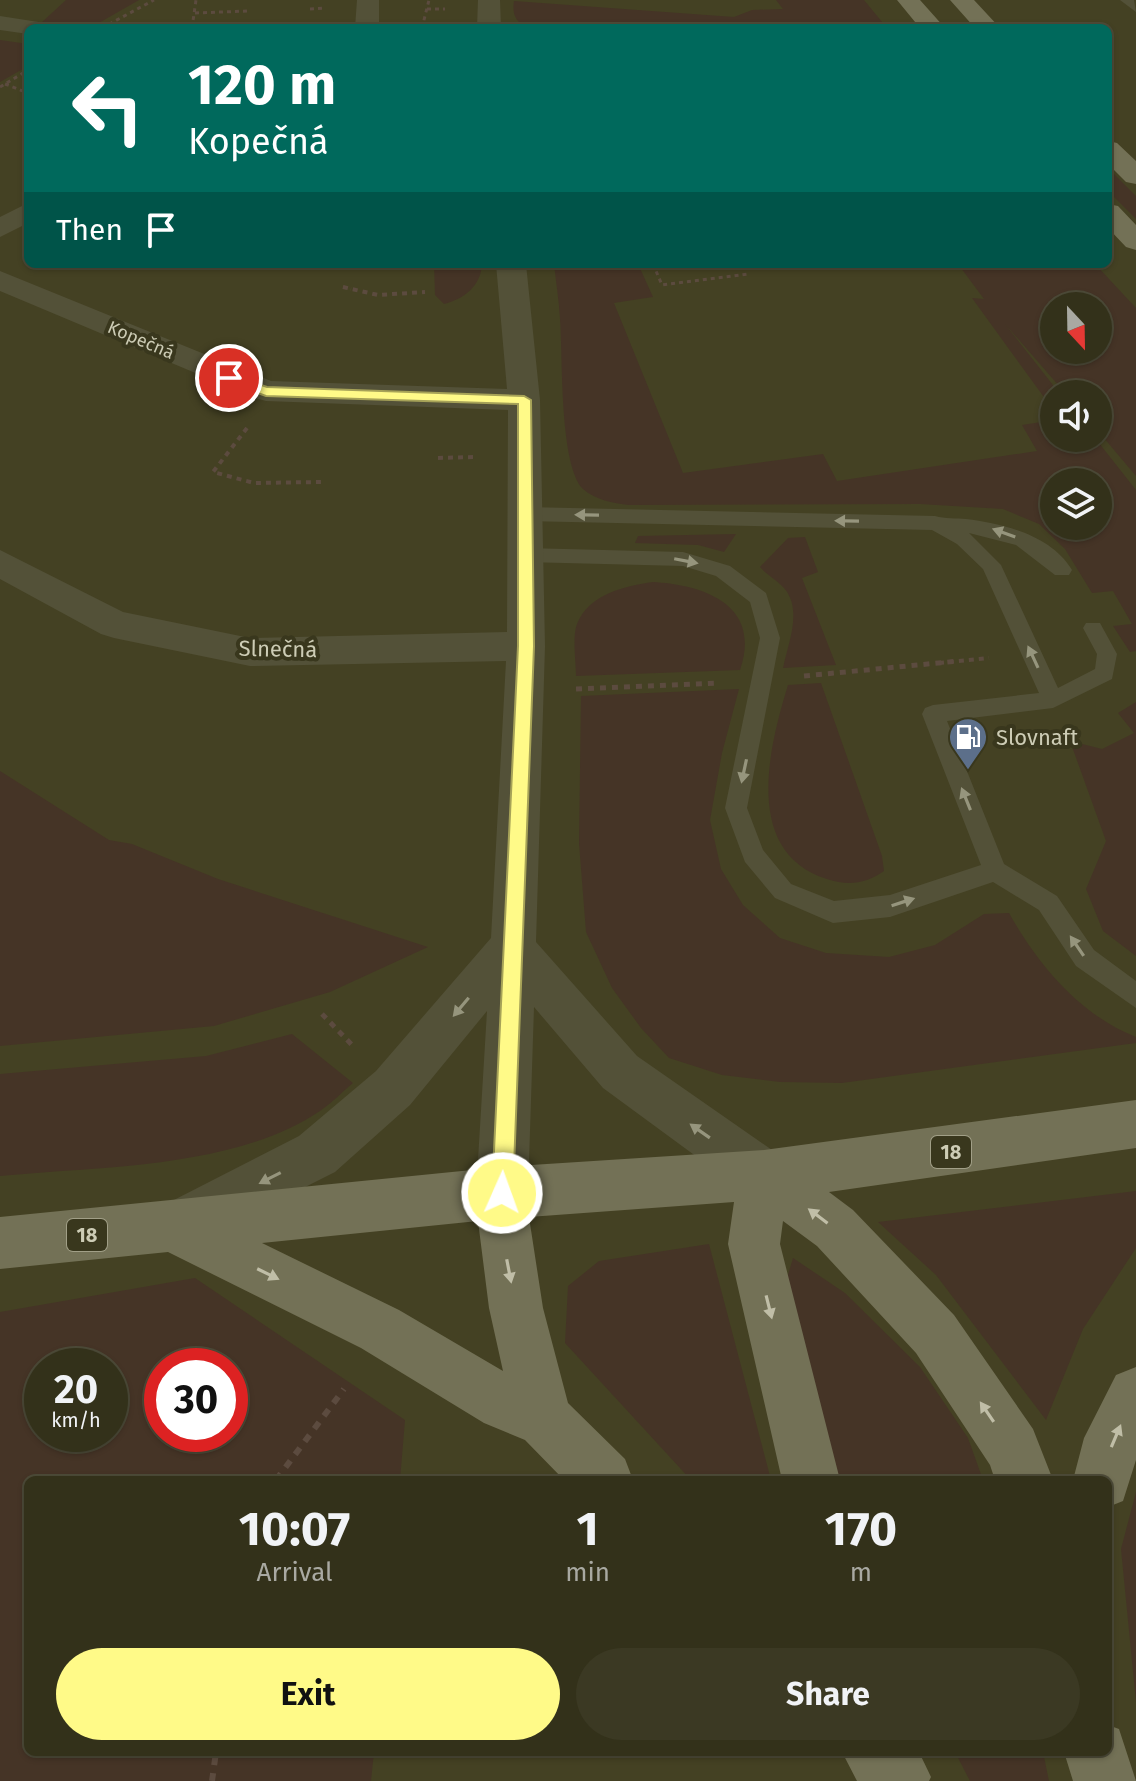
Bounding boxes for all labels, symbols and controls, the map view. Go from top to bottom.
text: 120 m [188,52,336,119]
icon: left [56,56,160,160]
text: Kopečná [188,120,329,164]
icon: arrive [139,208,183,252]
text: Then [56,212,123,248]
north arrow [1040,292,1112,364]
map controls [1040,292,1112,540]
street label: Kopečná [104,316,178,364]
pin [195,344,263,412]
icon: arrive [207,356,251,400]
button: sound [1040,380,1112,452]
button: layers [1040,468,1112,540]
one-way arrow [574,509,599,521]
one-way arrow [834,515,859,527]
one-way arrow [992,527,1016,539]
one-way arrow [674,556,699,568]
street label: Slnečná [238,635,318,663]
one-way arrow [1027,645,1040,668]
fuel station icon: Slovnaft [947,716,989,771]
place label: Slovnaft [996,724,1078,751]
one-way arrow [737,758,750,783]
one-way arrow [959,787,972,811]
one-way arrow [891,896,915,908]
one-way arrow [1070,935,1085,956]
one-way arrow [453,996,470,1016]
one-way arrow [690,1124,711,1139]
road number: 18 [931,1136,971,1168]
position arrow [460,1151,544,1235]
one-way arrow [258,1172,281,1185]
one-way arrow [808,1208,829,1224]
road number: 18 [67,1219,107,1251]
one-way arrow [503,1259,515,1284]
one-way arrow [257,1267,280,1281]
one-way arrow [763,1294,775,1319]
speed limit sign: 30 [144,1348,248,1452]
text: 20 [54,1366,98,1414]
one-way arrow [980,1401,995,1422]
text: km/h [51,1408,101,1432]
one-way arrow [1109,1424,1122,1448]
text: 10:07 [239,1500,350,1558]
text: 1 [576,1500,599,1558]
text: 170 [825,1500,897,1558]
text: Arrival [256,1557,333,1588]
text: min [565,1557,610,1588]
text: m [850,1557,872,1588]
button: Exit [56,1648,560,1740]
button: Share [576,1648,1080,1740]

